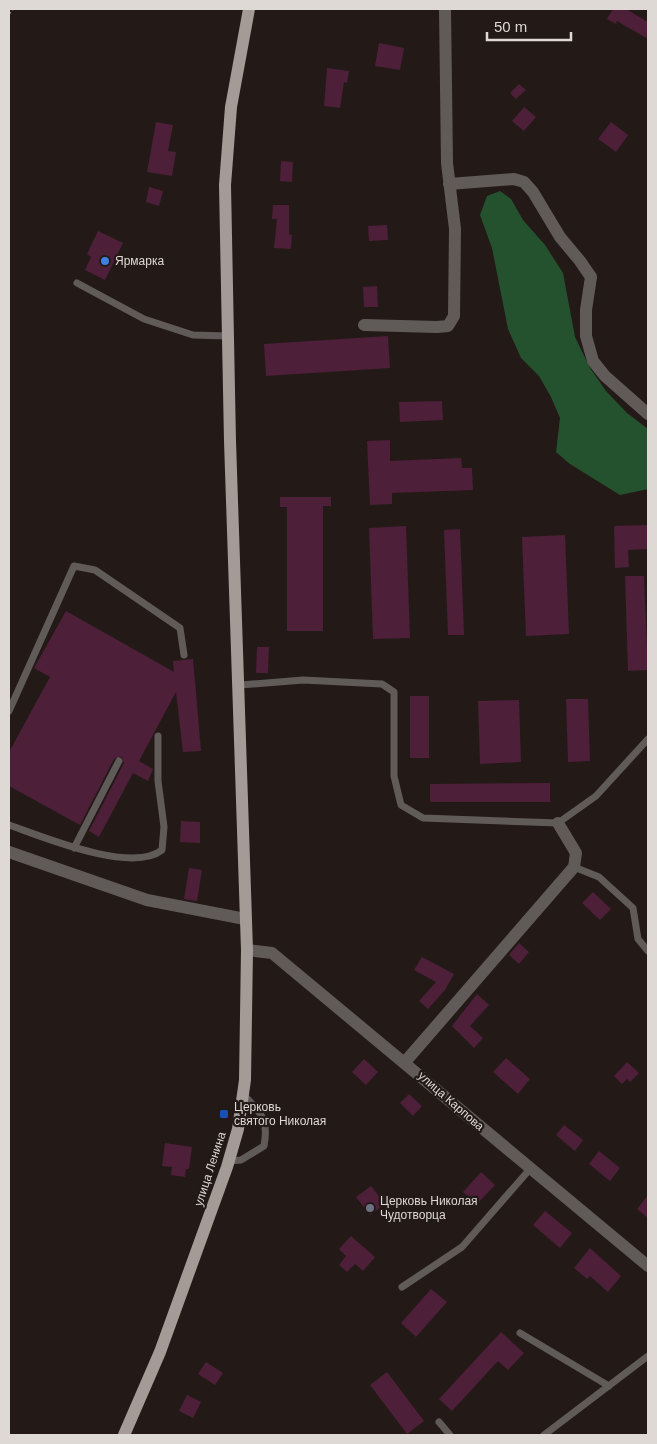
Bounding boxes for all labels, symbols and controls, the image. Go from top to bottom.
scale bar [487,10,571,42]
text: 50 m [494,18,527,35]
place label: Ярмарка [115,254,164,268]
marker: Ярмарка [99,255,111,267]
street label: улица Карпова [415,1069,487,1134]
place label: Церковь святого Николая [234,1100,326,1128]
marker: Церковь святого Николая [218,1108,230,1120]
street label: улица Ленина [191,1130,229,1208]
place label: Церковь Николая Чудотворца [380,1194,478,1222]
marker: Церковь Николая Чудотворца [364,1202,376,1214]

